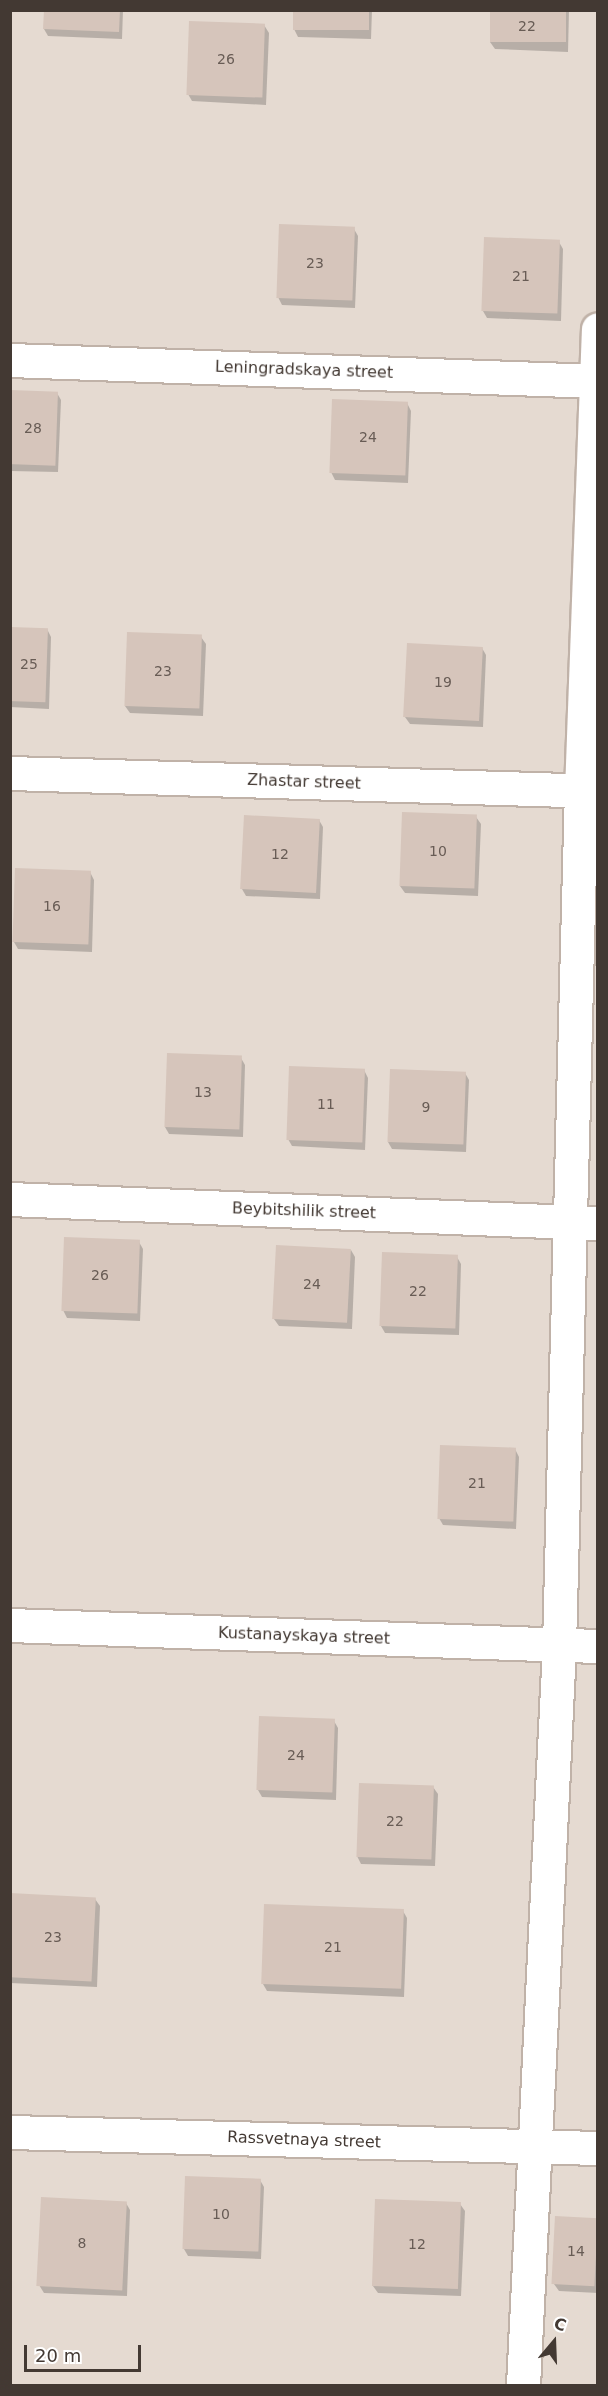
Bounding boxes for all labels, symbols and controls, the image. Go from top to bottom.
house number: 22 [518,18,536,34]
house number: 26 [217,51,235,67]
house number: 23 [306,255,324,271]
house number: 21 [512,268,530,284]
street label: Leningradskaya street [215,357,393,383]
house number: 28 [24,420,42,436]
house number: 24 [359,429,377,445]
house number: 25 [20,656,38,672]
house number: 23 [154,663,172,679]
house number: 19 [434,674,452,690]
street label: Zhastar street [247,770,361,794]
house number: 10 [429,843,447,859]
house number: 12 [271,846,289,862]
house number: 16 [43,898,61,914]
house number: 13 [194,1084,212,1100]
house number: 11 [317,1096,335,1112]
house number: 9 [422,1099,430,1115]
street label: Beybitshilik street [232,1199,376,1223]
house number: 26 [91,1267,109,1283]
house number: 24 [303,1276,321,1292]
house number: 22 [409,1283,427,1299]
house number: 21 [468,1475,486,1491]
street label: Kustanayskaya street [218,1623,390,1649]
house number: 24 [287,1747,305,1763]
house number: 22 [386,1813,404,1829]
house number: 23 [44,1929,62,1945]
house number: 21 [324,1939,342,1955]
street label: Rassvetnaya street [227,2128,381,2152]
house number: 10 [212,2206,230,2222]
house number: 8 [78,2235,86,2251]
house number: 12 [408,2236,426,2252]
house number: 14 [567,2243,585,2259]
north arrow [524,2312,584,2372]
text: С [551,2314,569,2335]
scale bar [27,2333,144,2371]
text: 20 m [35,2345,81,2366]

